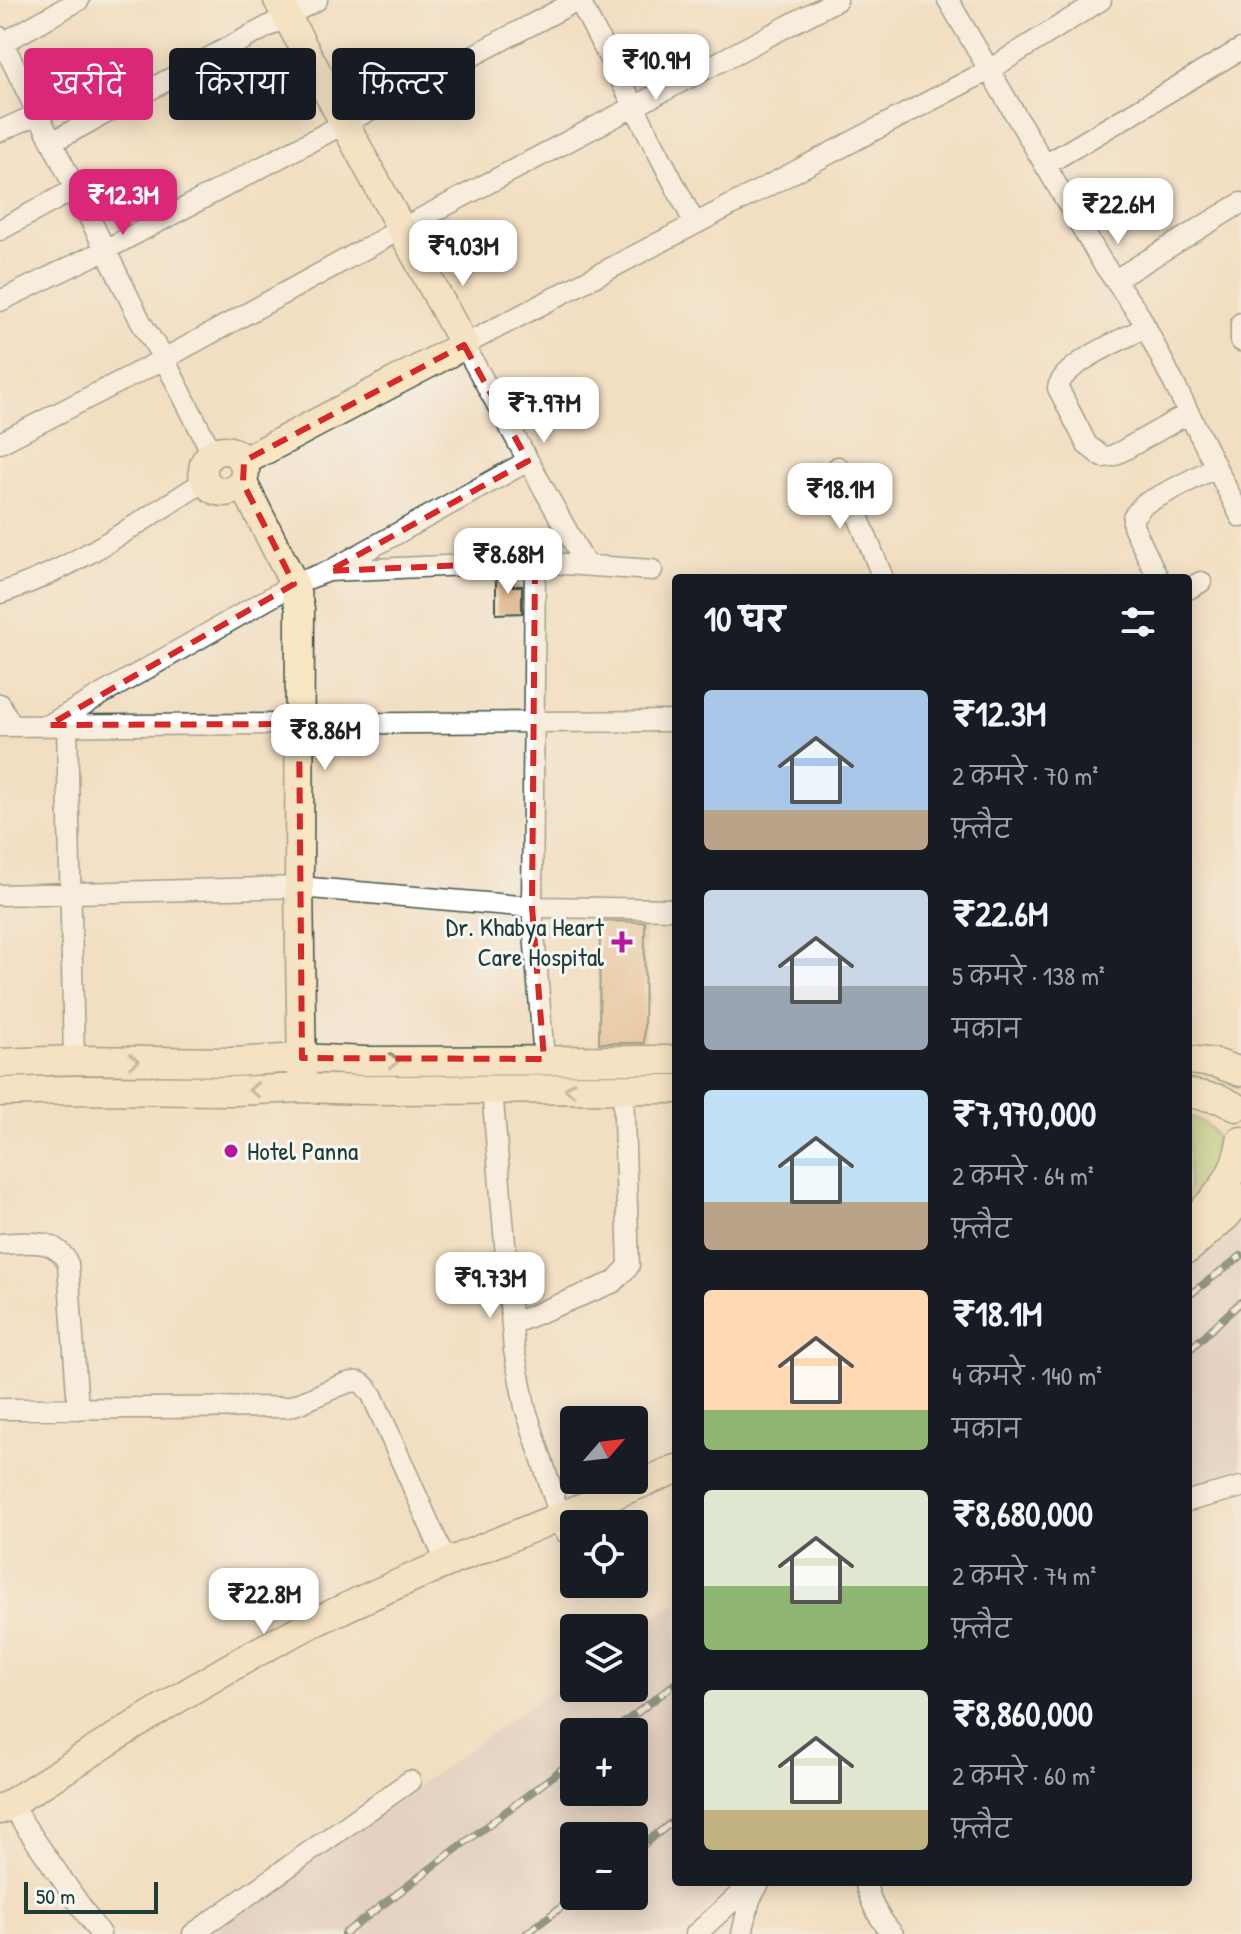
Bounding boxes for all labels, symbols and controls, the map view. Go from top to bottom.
pin: ₹10.9M [591,34,721,102]
text: ₹10.9M [621,42,691,77]
chip: खरीदें [24,48,153,120]
chip: किराया [169,48,316,120]
chip: फ़िल्टर [332,48,475,120]
pin: ₹12.3M [58,169,188,237]
text: ₹12.3M [87,177,159,212]
pin: ₹22.6M [1053,178,1183,246]
text: ₹22.6M [1081,186,1155,221]
pin: ₹9.03M [398,220,528,288]
text: ₹9.03M [427,228,499,263]
pin: ₹7.97M [479,377,609,445]
text: ₹7.97M [507,385,581,420]
pin: ₹18.1M [775,463,905,531]
text: ₹18.1M [805,471,875,506]
pin: ₹8.68M [443,528,573,596]
text: ₹8.68M [472,536,544,571]
text: 10 घर [704,596,785,642]
icon: filters [1116,600,1160,644]
text: ₹12.3M [952,691,1046,737]
pin: ₹8.86M [260,704,390,772]
text: ₹8.86M [289,712,361,747]
icon: home [768,722,864,818]
text: 2 कमरे · 70 m² [952,758,1098,793]
text: फ़्लैट [952,811,1011,846]
text: ₹22.6M [952,891,1048,937]
place label: Dr. Khabya Heart Care Hospital [446,909,605,974]
icon: home [768,922,864,1018]
marker: Dr. Khabya Heart Care Hospital [611,931,633,953]
text: 5 कमरे · 138 m² [952,958,1105,993]
text: मकान [952,1011,1021,1046]
one-way arrow [128,1052,141,1070]
one-way arrow [388,1052,401,1070]
one-way arrow [563,1080,576,1098]
one-way arrow [247,1082,260,1099]
text: ₹7,970,000 [952,1091,1096,1137]
icon: home [768,1122,864,1218]
place label: Hotel Panna [247,1133,358,1168]
marker: Hotel Panna [222,1142,240,1160]
text: 2 कमरे · 64 m² [952,1158,1094,1193]
text: फ़्लैट [952,1211,1011,1246]
pin: ₹9.73M [425,1252,555,1320]
text: ₹9.73M [454,1260,526,1295]
text: ₹18.1M [952,1291,1042,1337]
icon: home [768,1322,864,1418]
text: 4 कमरे · 140 m² [952,1358,1102,1393]
north arrow [560,1406,648,1494]
map controls [560,1406,648,1910]
text: मकान [952,1411,1021,1446]
text: ₹8,680,000 [952,1491,1093,1537]
button: locate [560,1510,648,1598]
icon: home [768,1522,864,1618]
text: 2 कमरे · 74 m² [952,1558,1096,1593]
pin: ₹22.8M [199,1568,329,1636]
text: ₹22.8M [227,1576,301,1611]
text: फ़्लैट [952,1611,1011,1646]
button: layers [560,1614,648,1702]
text: ₹8,860,000 [952,1691,1093,1737]
button: + [560,1718,648,1806]
icon: home [768,1722,864,1818]
text: 2 कमरे · 60 m² [952,1758,1096,1793]
text: फ़्लैट [952,1811,1011,1846]
button: − [560,1822,648,1910]
scale bar [24,1878,158,1914]
text: 50 m [36,1881,75,1911]

